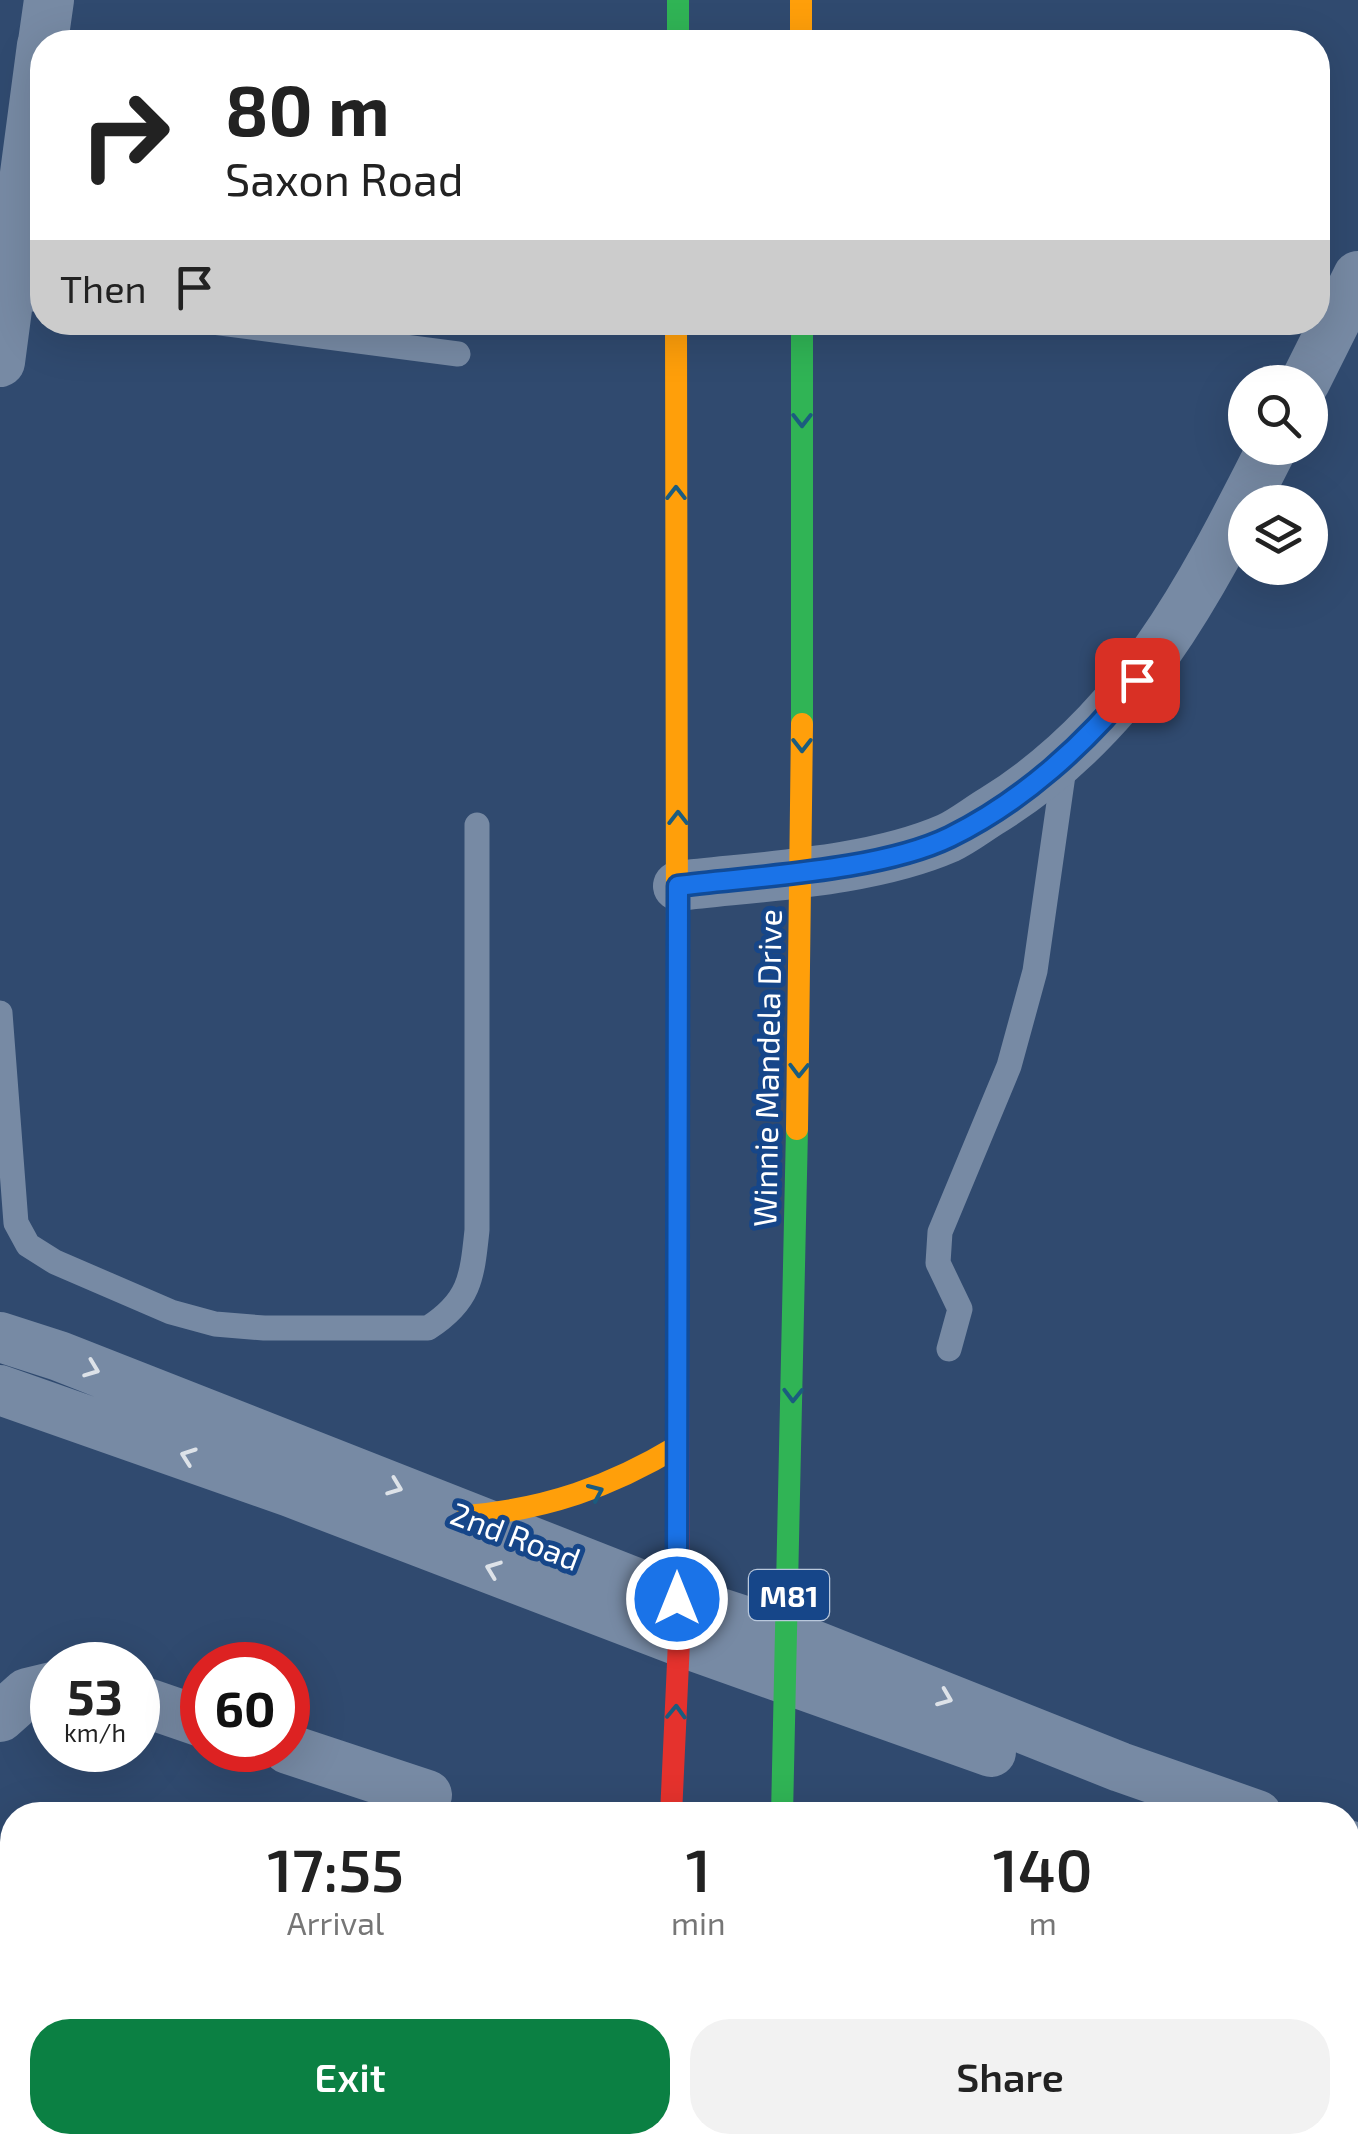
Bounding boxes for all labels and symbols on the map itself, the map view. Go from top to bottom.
one-way arrow [791,412,813,428]
one-way arrow [665,485,687,500]
pin [1095,638,1180,723]
one-way arrow [791,738,813,753]
one-way arrow [667,810,689,826]
street label: Winnie Mandela Drive [744,909,788,1227]
one-way arrow [788,1062,809,1078]
one-way arrow [82,1357,100,1377]
one-way arrow [782,1387,803,1403]
one-way arrow [181,1447,198,1468]
one-way arrow [385,1476,402,1496]
one-way arrow [586,1484,604,1504]
street label: 2nd Road [446,1493,586,1577]
position arrow [625,1547,729,1651]
one-way arrow [485,1561,502,1581]
road number: M81 [749,1570,829,1620]
speed limit sign: 60 [180,1642,310,1772]
one-way arrow [935,1686,952,1706]
one-way arrow [665,1703,686,1719]

